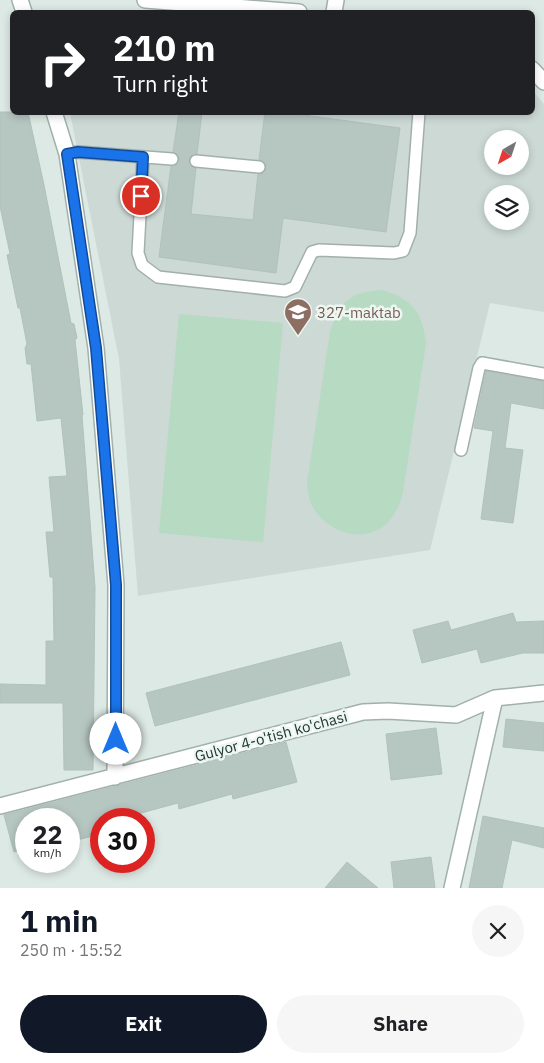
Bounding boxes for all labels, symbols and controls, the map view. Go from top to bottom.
text: 210 m [113,25,216,71]
icon: right [30,30,95,95]
text: Turn right [113,69,208,98]
north arrow [484,130,529,175]
map controls [484,130,529,230]
pin [120,175,162,217]
icon: arrive [127,182,155,210]
button: layers [484,185,529,230]
school or university icon: 327-maktab [283,297,313,336]
place label: 327-maktab [317,303,401,322]
street label: Gulyor 4-o'tish ko'chasi [193,706,349,766]
position arrow [89,712,141,764]
speed limit sign: 30 [90,808,155,873]
text: 22 [32,818,63,851]
text: km/h [33,845,62,860]
text: 1 min [20,901,98,940]
button: close [472,905,524,957]
text: 250 m · 15:52 [20,940,122,960]
button: Exit [20,995,267,1053]
button: Share [277,995,524,1053]

